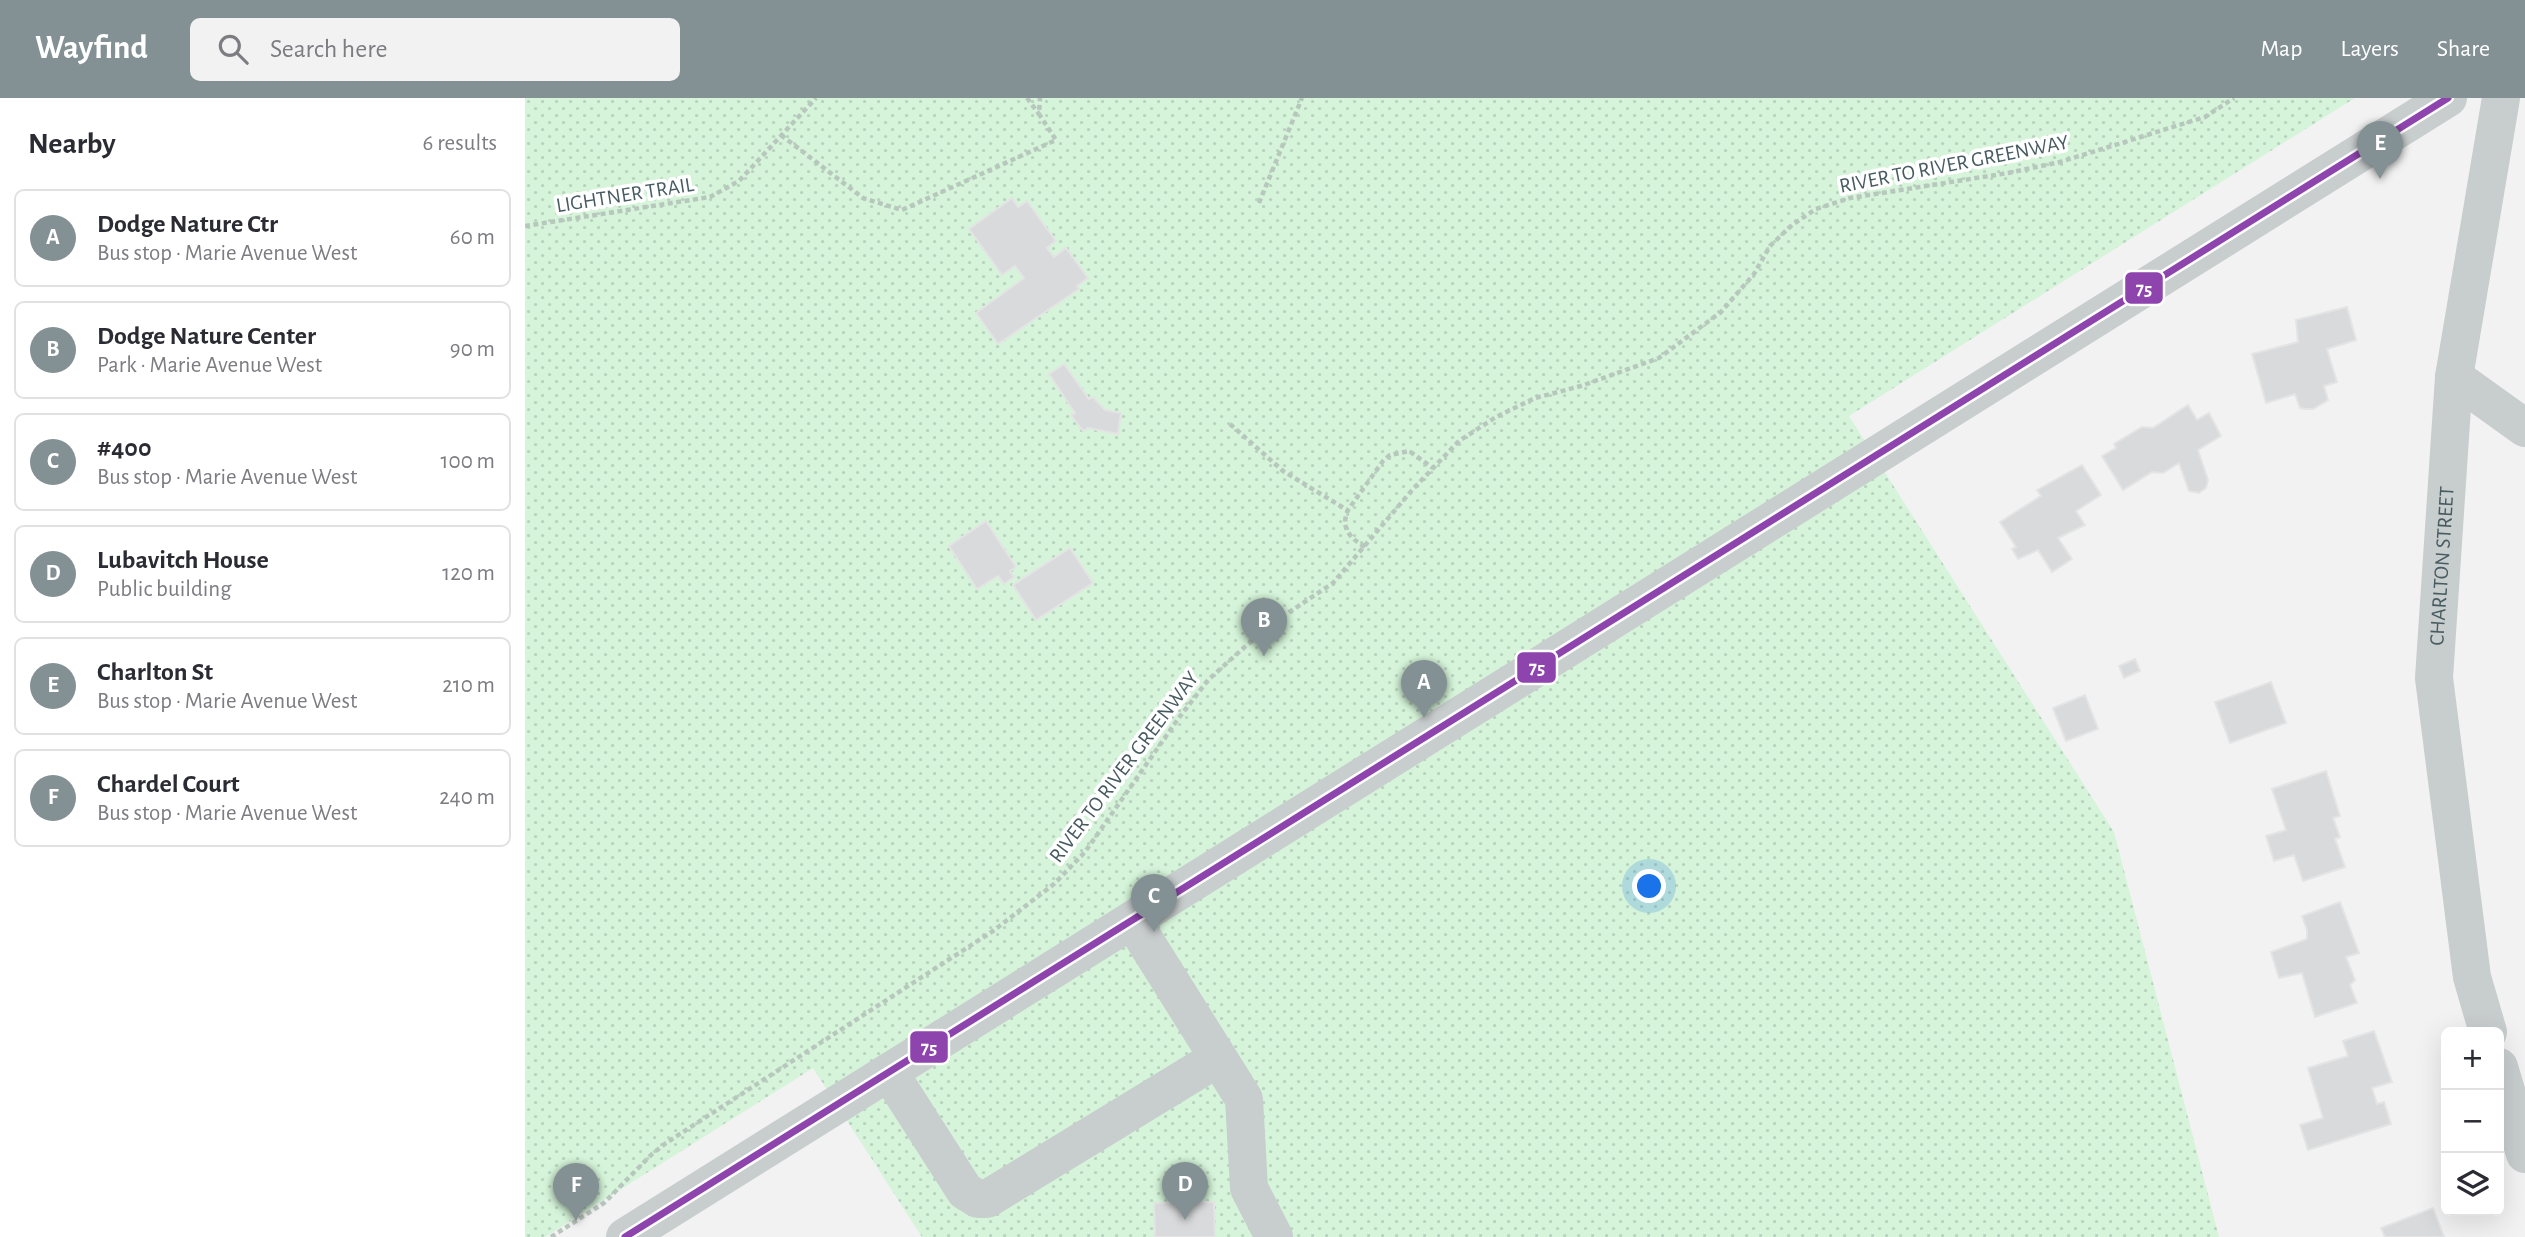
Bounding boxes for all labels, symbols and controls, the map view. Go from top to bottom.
search box [190,18,680,81]
icon: search [214,30,252,68]
text: Wayfind [35,32,148,65]
text: Search here [270,36,387,62]
text: Map [2260,37,2302,61]
text: Layers [2340,37,2399,61]
text: Share [2437,37,2490,61]
pin: E [2357,121,2403,179]
text: Nearby [28,129,116,159]
street label: RIVER TO RIVER GREENWAY [1837,131,2071,197]
text: 6 results [423,132,497,155]
street label: LIGHTNER TRAIL [555,174,696,216]
text: Dodge Nature Ctr [97,211,278,237]
text: A [46,226,60,249]
text: 60 m [450,226,495,249]
text: Bus stop · Marie Avenue West [97,242,357,265]
line badge: 75 [2124,271,2164,305]
text: 75 [2136,280,2152,299]
text: Dodge Nature Center [97,323,316,349]
text: B [46,338,60,361]
text: 90 m [450,338,495,361]
text: Park · Marie Avenue West [97,354,322,377]
text: #400 [97,435,151,461]
text: C [47,450,59,473]
text: 100 m [441,450,495,473]
text: Bus stop · Marie Avenue West [97,466,357,489]
street label: CHARLTON STREET [2426,486,2457,646]
text: Lubavitch House [97,547,269,573]
text: D [45,562,61,585]
text: 120 m [442,562,495,585]
text: Public building [97,578,231,601]
pin: B [1241,598,1287,656]
line badge: 75 [1516,651,1557,684]
text: Charlton St [97,659,213,685]
text: 75 [1529,659,1545,678]
pin: A [1401,660,1447,718]
street label: RIVER TO RIVER GREENWAY [1045,668,1203,866]
text: E [47,674,59,697]
text: 210 m [442,674,495,697]
text: Bus stop · Marie Avenue West [97,690,357,713]
text: Chardel Court [97,771,240,797]
text: F [48,786,58,809]
text: 240 m [439,786,495,809]
text: Bus stop · Marie Avenue West [97,802,357,825]
your location [1632,869,1666,903]
pin: C [1131,874,1177,932]
map controls [2441,1027,2504,1216]
button: + [2441,1027,2504,1090]
line badge: 75 [909,1030,949,1064]
text: 75 [921,1039,937,1058]
button: − [2441,1090,2504,1153]
button: layers [2441,1153,2504,1216]
pin: D [1162,1162,1208,1220]
pin: F [553,1163,599,1221]

